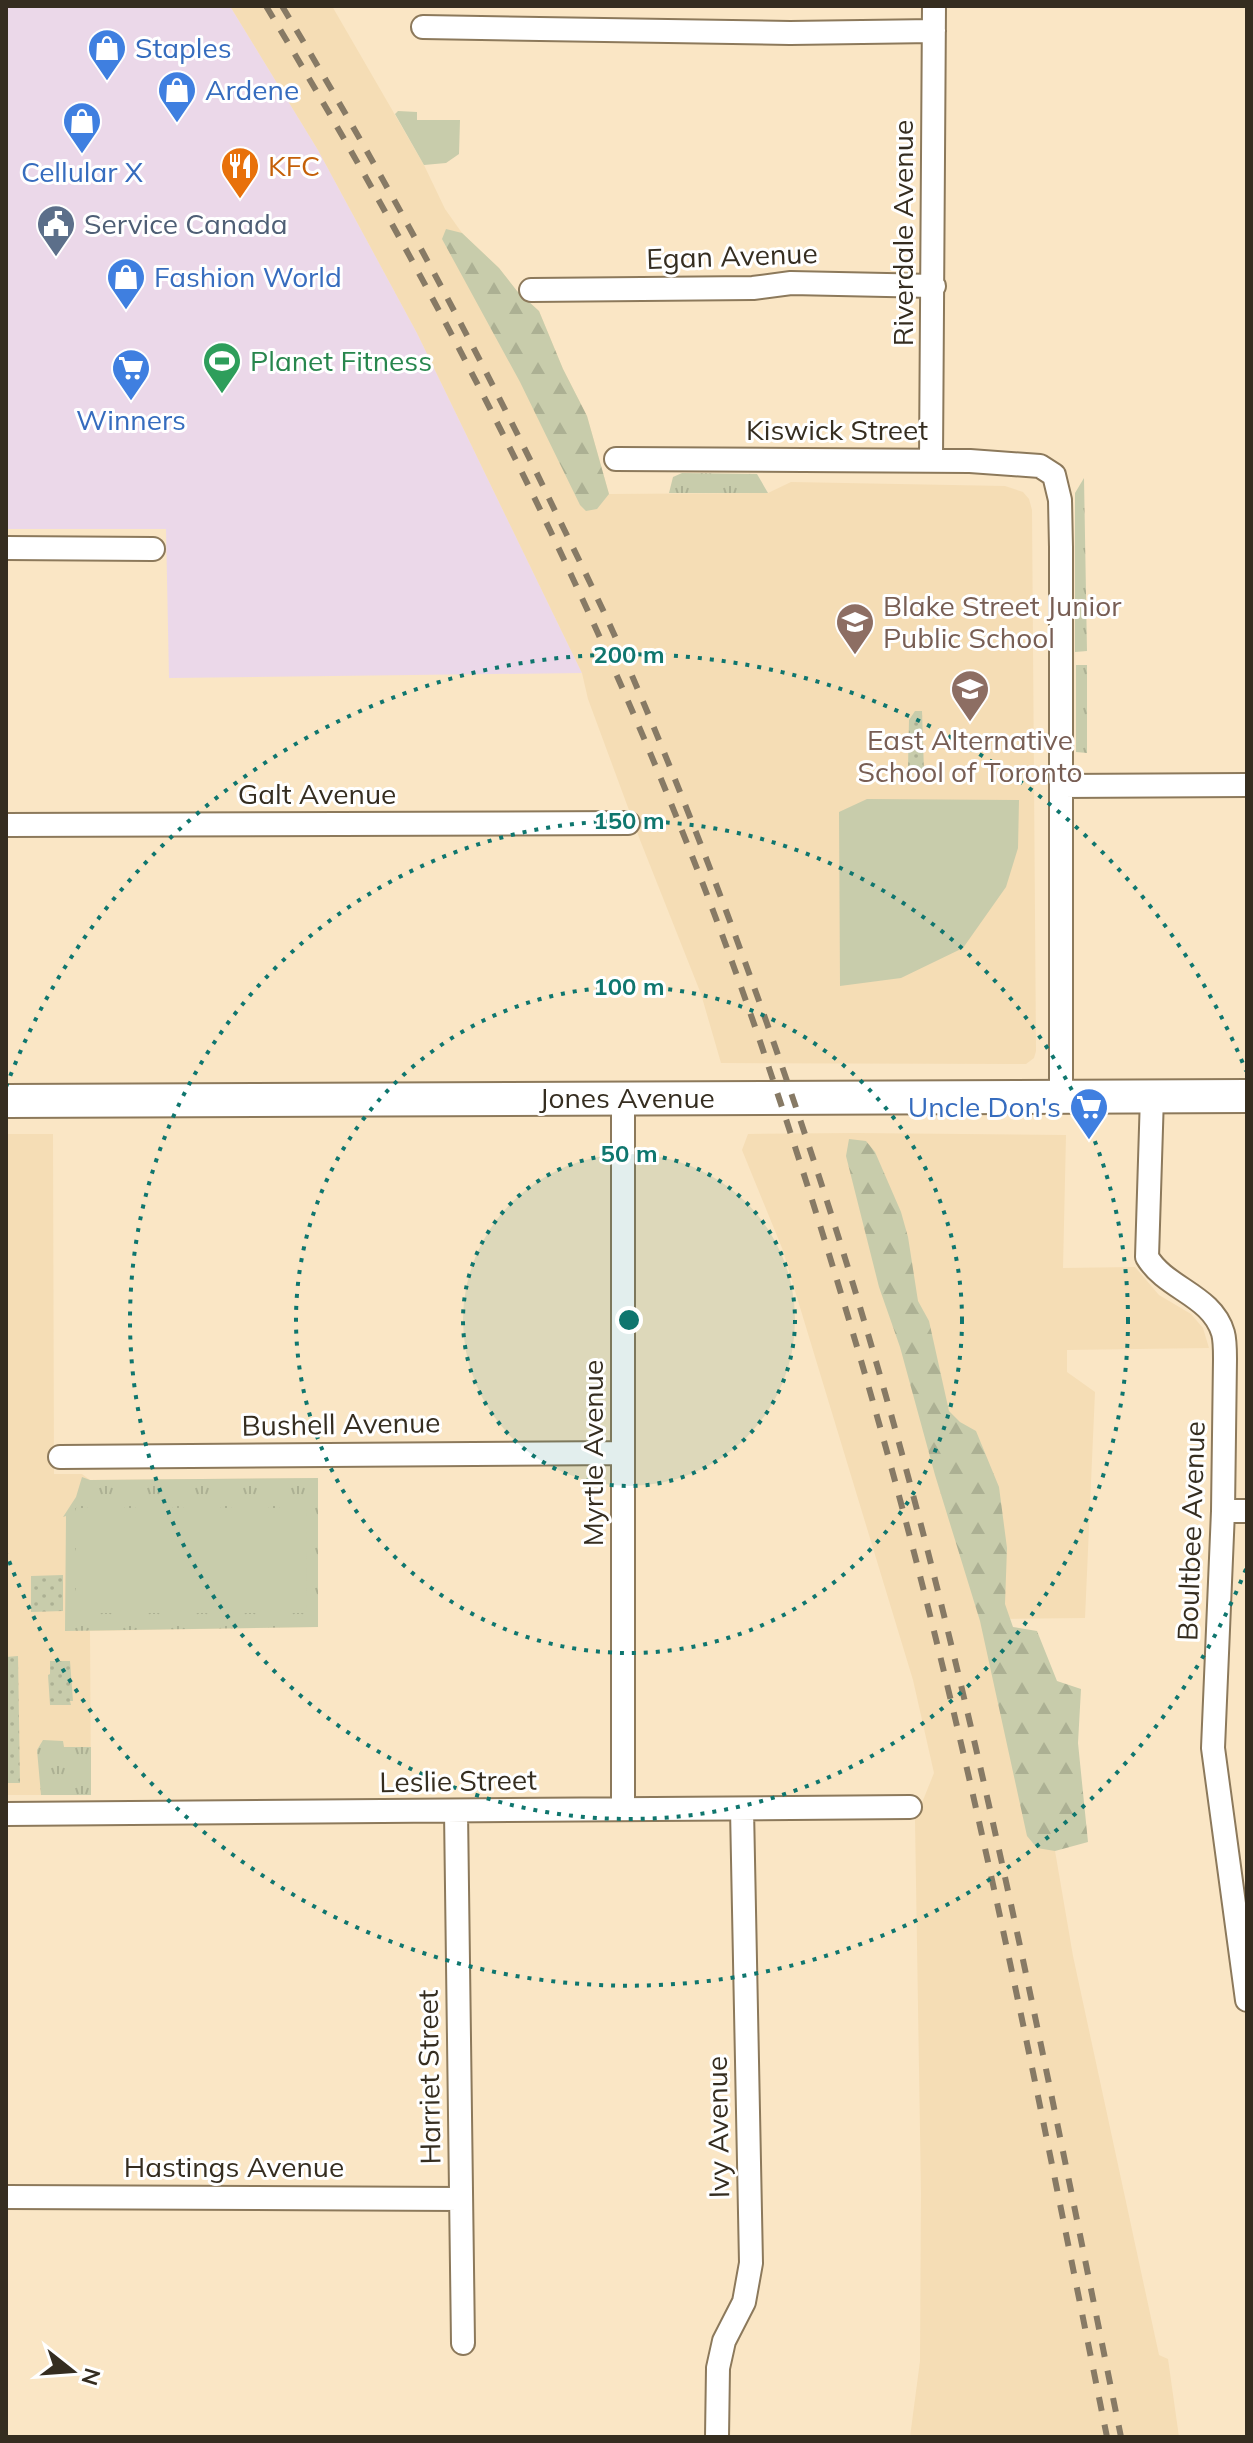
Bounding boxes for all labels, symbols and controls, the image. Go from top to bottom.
shop icon: Staples [86,27,128,82]
place label: Staples [135,30,232,65]
shop icon: Ardene [156,69,198,124]
place label: Ardene [205,72,299,107]
shop icon: Cellular X [61,100,103,155]
street label: Riverdale Avenue [885,120,920,346]
restaurant icon: KFC [219,145,261,200]
place label: KFC [268,148,320,183]
place label: Cellular X [21,154,143,189]
public building icon: Service Canada [35,203,77,258]
place label: Service Canada [84,206,288,241]
street label: Egan Avenue [646,235,818,276]
shop icon: Fashion World [105,256,147,311]
place label: Fashion World [154,259,342,294]
sports icon: Planet Fitness [201,340,243,395]
place label: Planet Fitness [250,343,432,378]
supermarket icon: Winners [110,347,152,402]
place label: Winners [76,402,186,437]
street label: Kiswick Street [746,412,928,447]
place label: Blake Street Junior Public School [883,588,1122,655]
school or university icon: Blake Street Junior Public School [834,601,876,656]
text: 200 m [593,639,665,669]
school or university icon: East Alternative School of Toronto [949,668,991,723]
place label: East Alternative School of Toronto [857,722,1083,789]
street label: Galt Avenue [238,776,396,811]
text: 150 m [593,805,665,835]
text: 100 m [593,971,665,1001]
street label: Jones Avenue [539,1080,715,1115]
supermarket icon: Uncle Don's [1068,1086,1110,1141]
place label: Uncle Don's [908,1089,1061,1124]
text: 50 m [601,1138,657,1168]
centre of rings [615,1306,643,1334]
street label: Myrtle Avenue [575,1360,610,1546]
street label: Bushell Avenue [241,1404,441,1443]
street label: Boultbee Avenue [1169,1421,1212,1641]
street label: Leslie Street [379,1762,537,1799]
street label: Harriet Street [409,1989,448,2165]
street label: Ivy Avenue [699,2056,736,2198]
street label: Hastings Avenue [124,2149,344,2184]
north arrow [32,2331,112,2411]
text: N [75,2365,107,2389]

